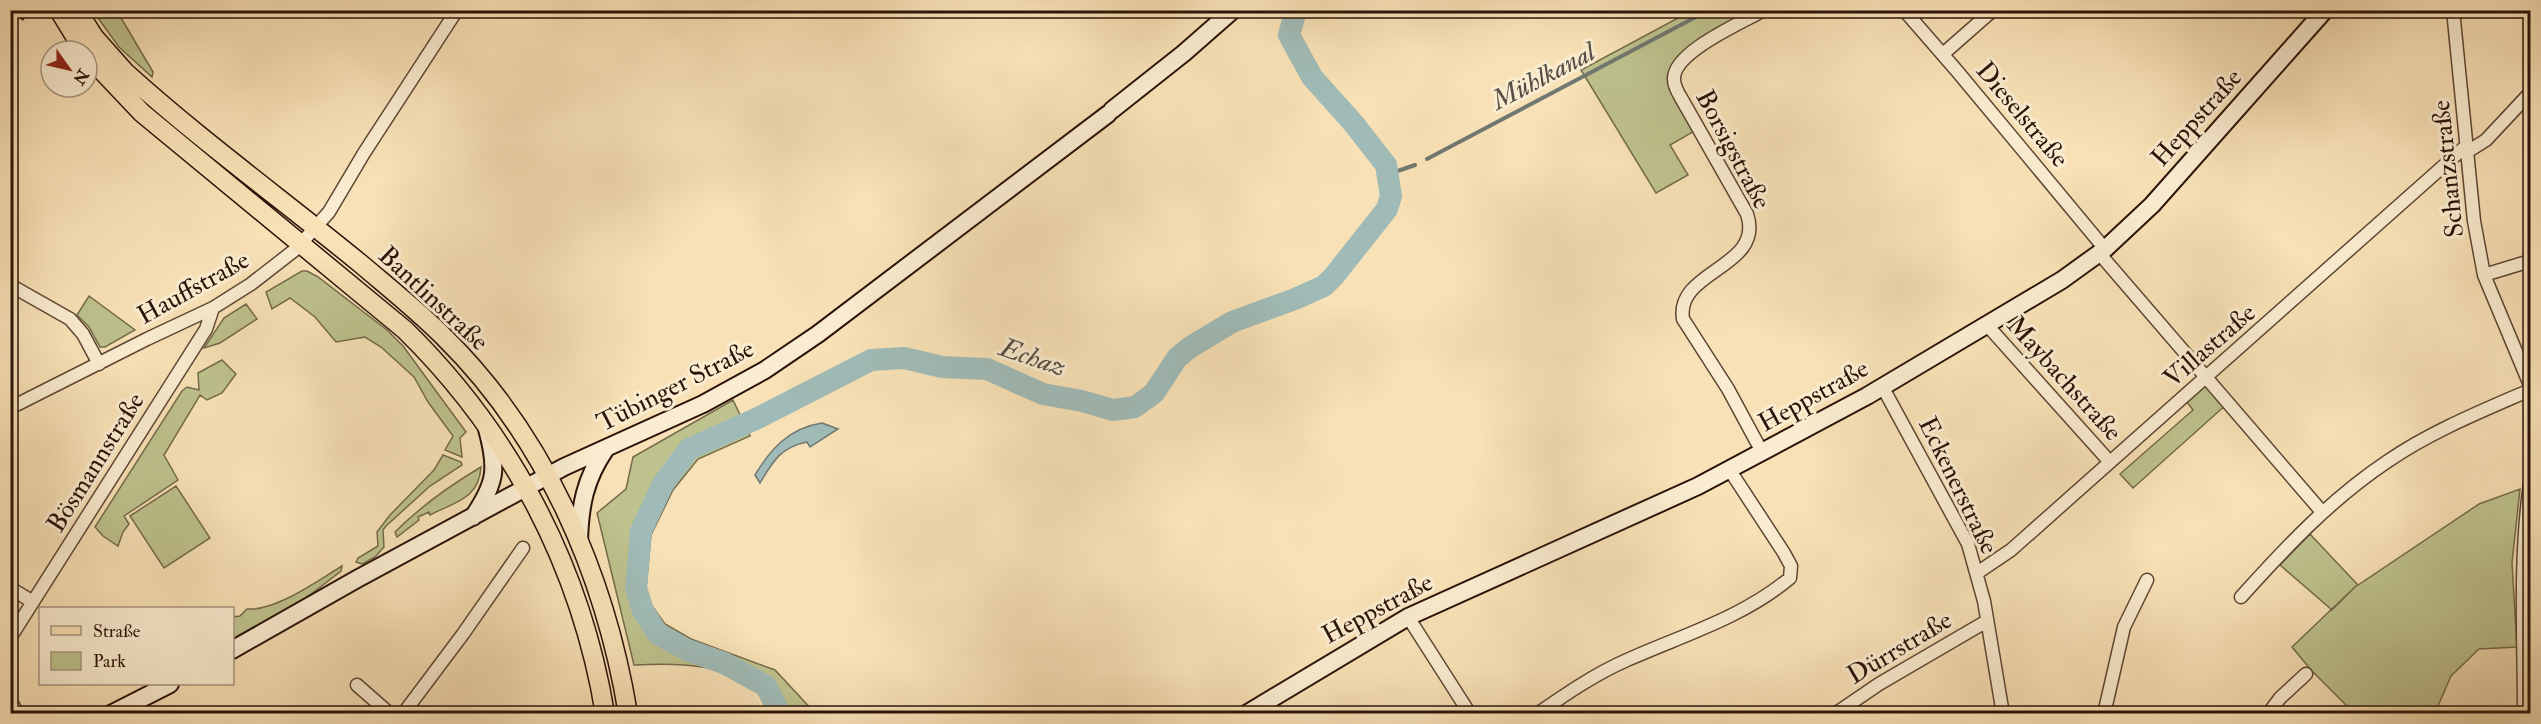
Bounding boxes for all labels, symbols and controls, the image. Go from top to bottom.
water label: Mühlkanal [1484,34,1603,118]
north arrow [39,39,99,99]
street label: Dieselstraße [1969,55,2076,174]
street label: Heppstraße [2144,62,2250,174]
text: N [68,64,93,89]
street label: Borsigstraße [1688,84,1778,215]
street label: Schanzstraße [2425,99,2471,239]
street label: Bantlinstraße [372,240,495,358]
street label: Hauffstraße [132,244,255,332]
street label: Villastraße [2157,297,2262,395]
street label: Maybachstraße [2000,310,2129,448]
water label: Echaz [994,330,1070,384]
street label: Tübinger Straße [592,333,759,439]
street label: Heppstraße [1753,353,1875,440]
street label: Bösmannstraße [40,387,152,538]
street label: Eckenerstraße [1911,412,2005,559]
street label: Heppstraße [1317,566,1439,652]
street label: Dürrstraße [1841,604,1958,692]
legend [39,607,234,685]
text: Straße [93,620,141,643]
text: Park [93,650,126,673]

